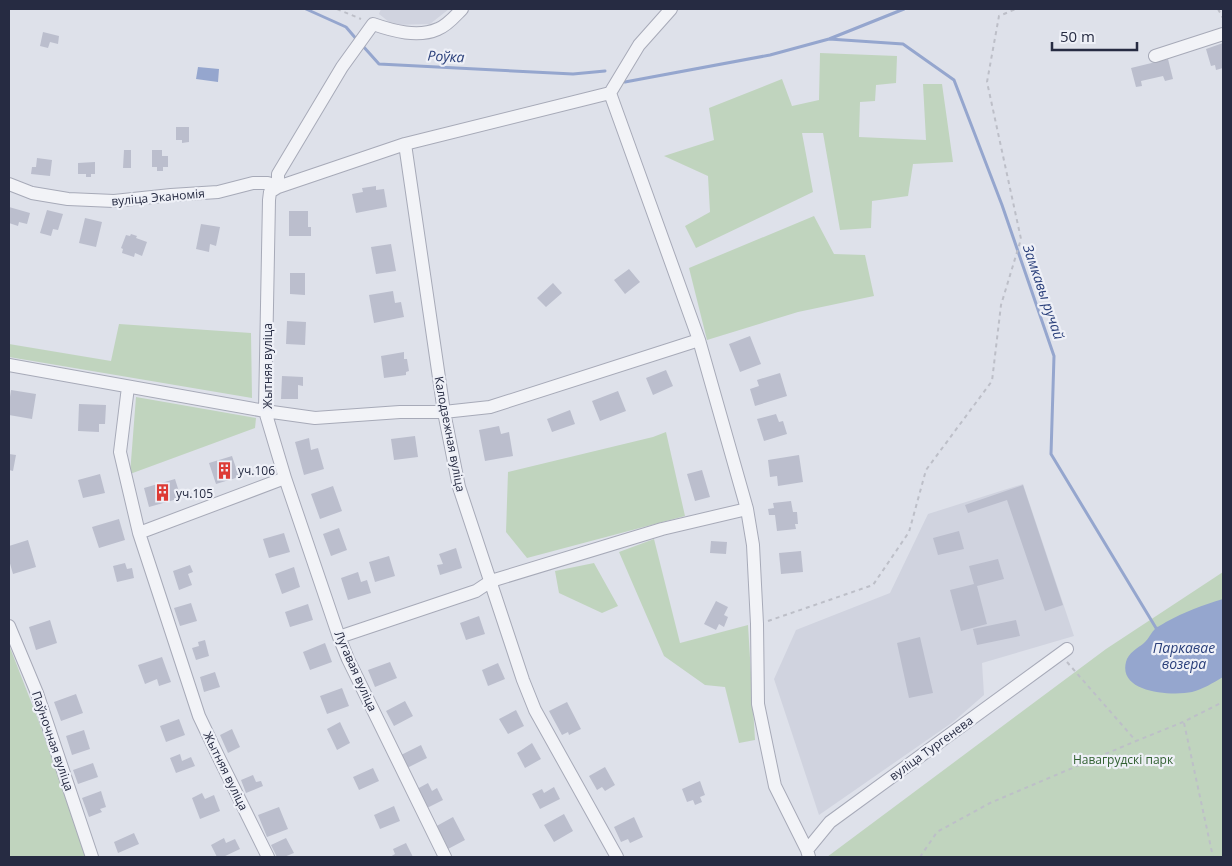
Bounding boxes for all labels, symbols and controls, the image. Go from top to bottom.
scale bar [1052,20,1137,52]
text: 50 m [1060,26,1095,46]
water label: Роўка [427,46,465,66]
street label: вуліца Эканомія [111,184,205,210]
water label: Замкавы ручай [1019,241,1069,342]
street label: Жытняя вуліца [259,323,276,409]
street label: Калодзежная вуліца [430,375,470,493]
building icon: уч.106 [214,460,234,480]
place label: уч.106 [238,462,275,479]
building icon: уч.105 [152,483,172,503]
place label: уч.105 [176,485,213,502]
street label: Лугавая вуліца [331,628,381,714]
water label: Паркавае возера [1153,638,1215,673]
street label: Паўночная вуліца [28,689,78,793]
street label: вуліца Тургенева [886,712,976,784]
street label: Жытняя вуліца [200,729,252,813]
park label: Навагрудскі парк [1073,751,1174,768]

